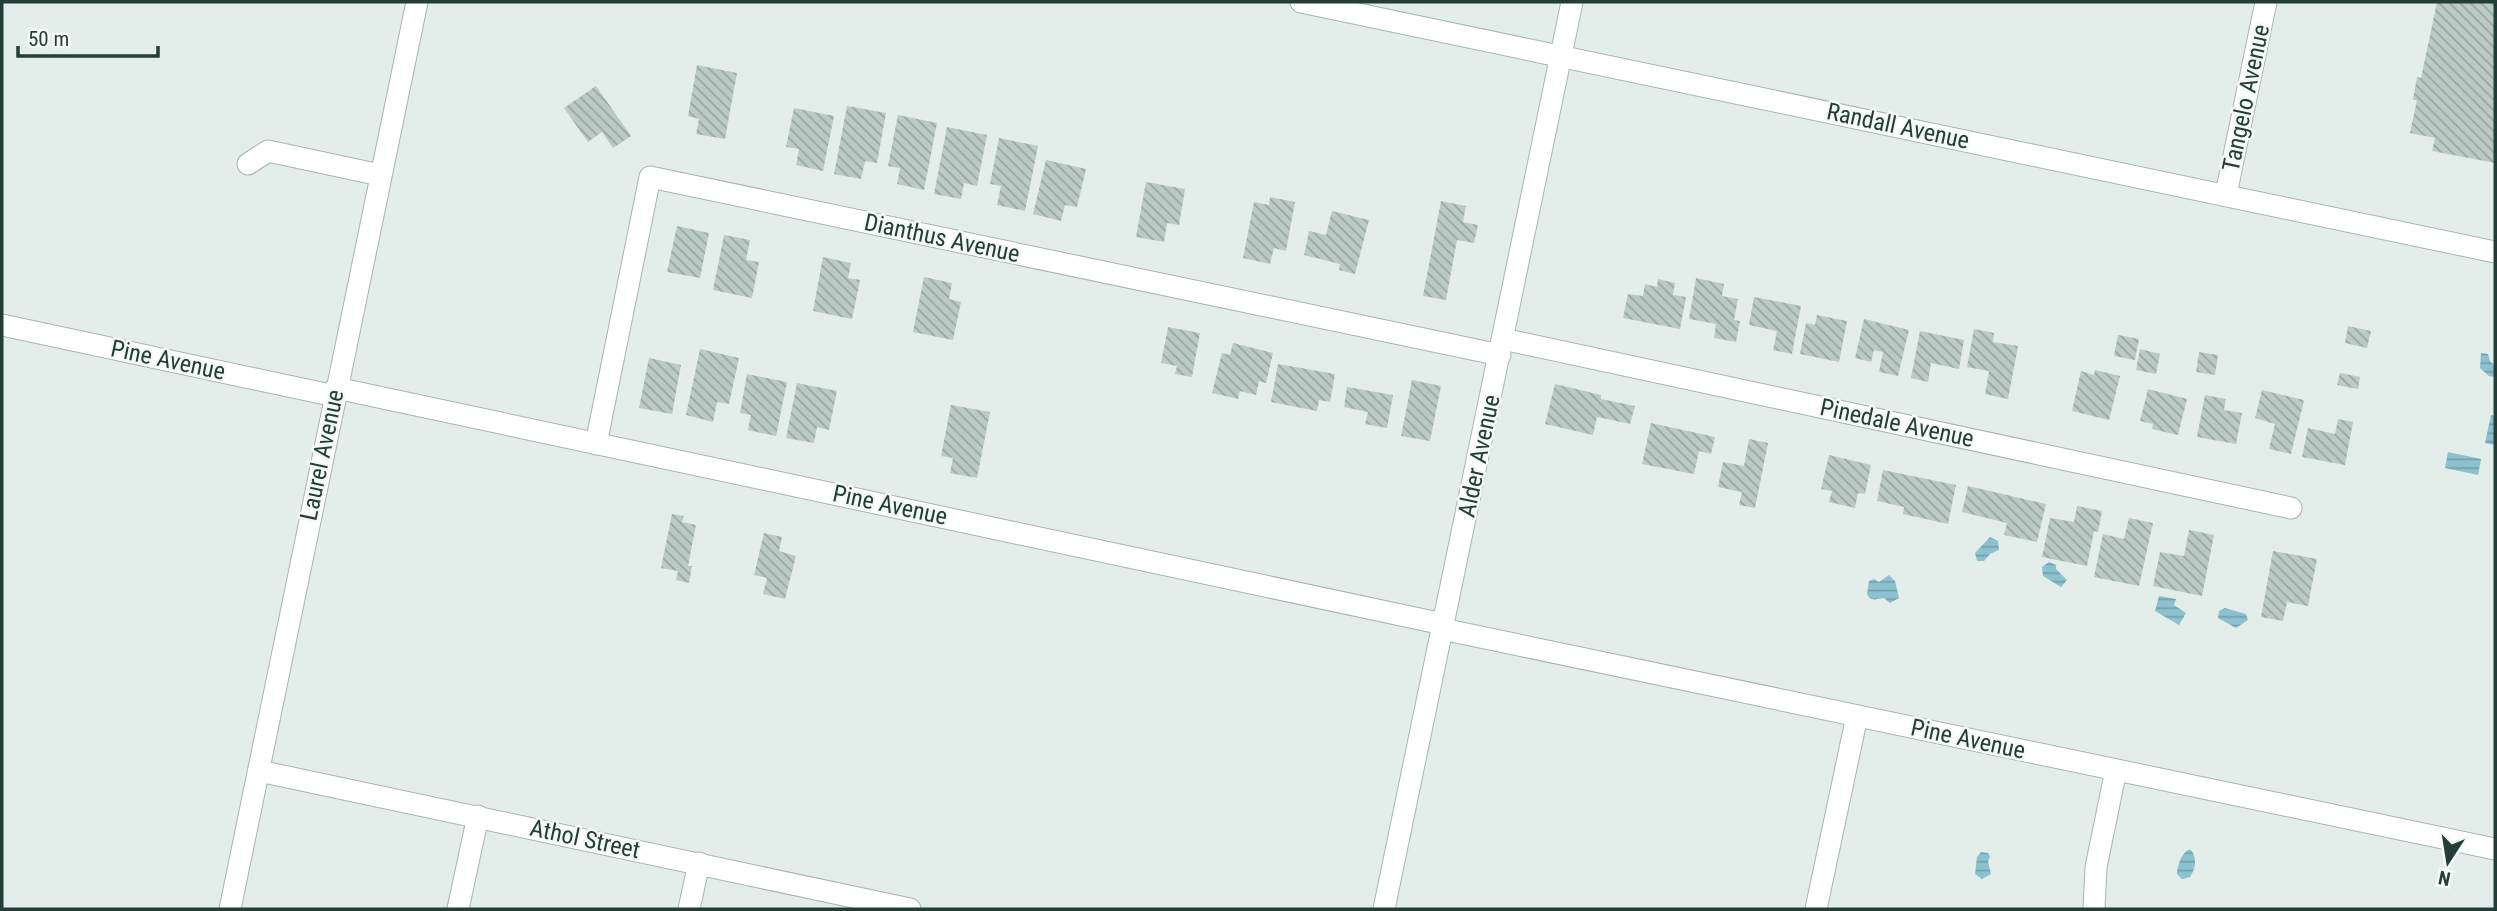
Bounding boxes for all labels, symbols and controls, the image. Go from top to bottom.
scale bar [18,14,158,58]
street label: Tangelo Avenue [2217,22,2275,174]
text: 50 m [28,27,69,51]
street label: Randall Avenue [1824,97,1972,155]
street label: Dianthus Avenue [862,208,1022,268]
street label: Pine Avenue [108,334,228,386]
street label: Laurel Avenue [294,387,350,523]
street label: Alder Avenue [1452,392,1506,520]
street label: Pinedale Avenue [1818,393,1976,453]
street label: Pine Avenue [830,479,950,531]
street label: Pine Avenue [1908,713,2028,765]
street label: Athol Street [527,814,643,864]
north arrow [2413,827,2483,897]
text: N [2436,866,2453,891]

